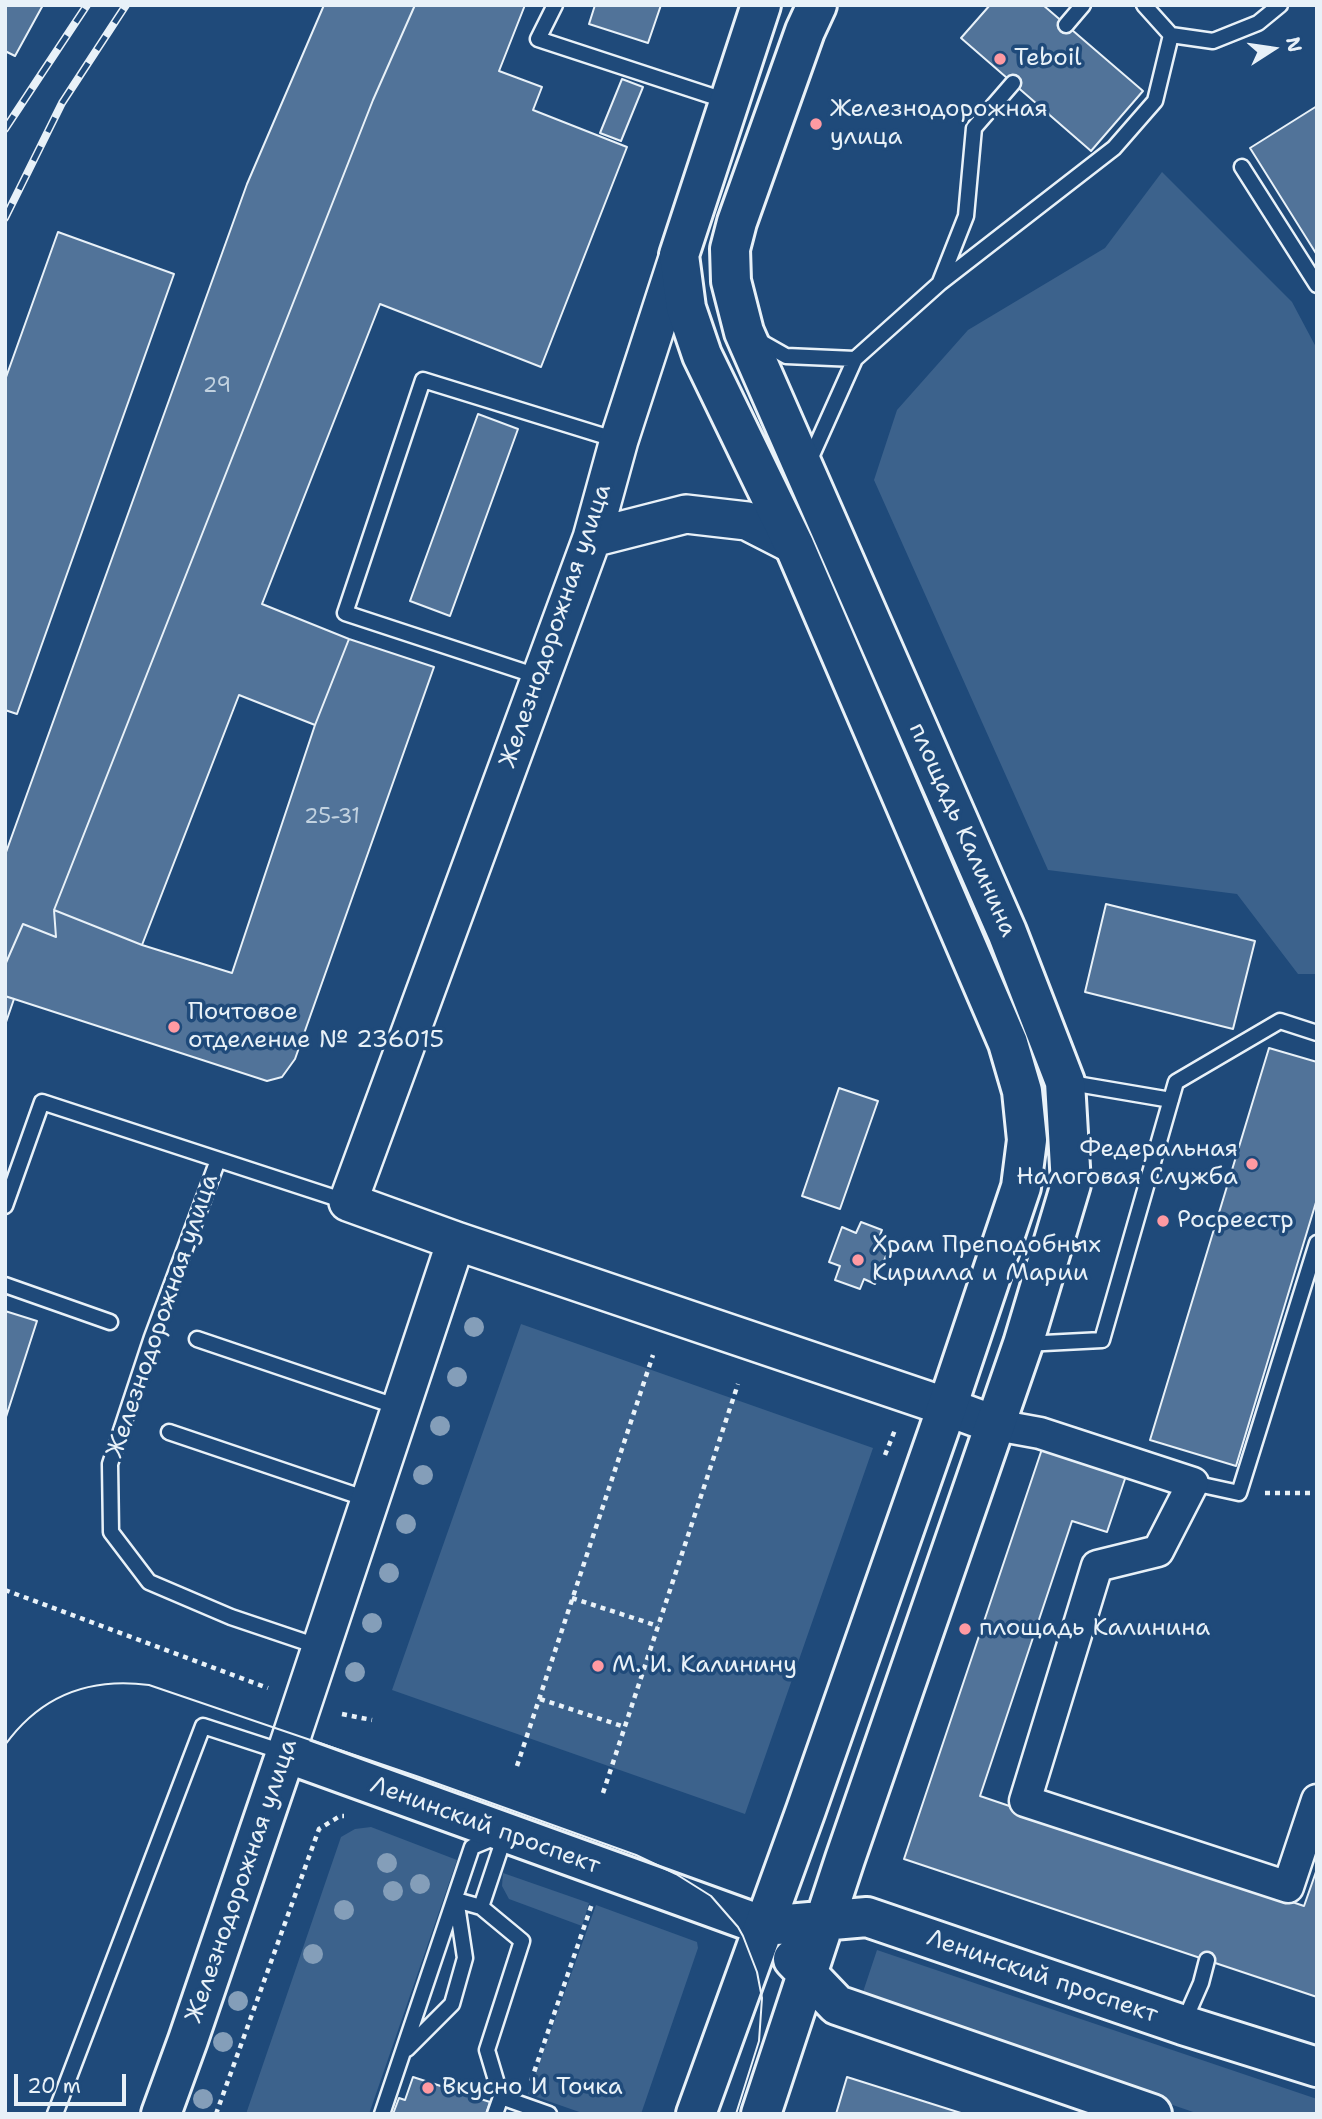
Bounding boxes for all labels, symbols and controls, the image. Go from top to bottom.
north arrow [1238,14,1308,84]
text: N [1280,35,1308,54]
place label: Teboil [1014,45,1082,73]
marker: Teboil [992,51,1008,67]
place label: Железнодорожная улица [830,96,1048,152]
marker: Железнодорожная улица [808,116,824,132]
house number: 29 [203,374,231,400]
street label: Железнодорожная улица [494,480,618,772]
street label: площадь Калинина [902,719,1022,941]
house number: 25-31 [304,805,360,831]
place label: Почтовое отделение № 236015 [188,999,444,1055]
marker: Почтовое отделение № 236015 [166,1019,182,1035]
place label: Федеральная Налоговая Служба [1016,1136,1238,1192]
marker: Федеральная Налоговая Служба [1244,1156,1260,1172]
street label: Железнодорожная улица [101,1170,225,1462]
place label: Росреестр [1177,1207,1294,1235]
marker: Росреестр [1155,1213,1171,1229]
place label: Храм Преподобных Кирилла и Марии [872,1232,1101,1288]
marker: Храм Преподобных Кирилла и Марии [850,1252,866,1268]
place label: площадь Калинина [979,1615,1210,1643]
marker: площадь Калинина [957,1621,973,1637]
place label: М. И. Калинину [612,1652,797,1680]
marker: М. И. Калинину [590,1658,606,1674]
street label: Железнодорожная улица [180,1735,304,2027]
street label: Ленинский проспект [366,1771,604,1881]
street label: Ленинский проспект [923,1924,1161,2030]
scale bar [18,2060,130,2104]
text: 20 m [27,2072,81,2100]
place label: Вкусно И Точка [442,2074,623,2102]
marker: Вкусно И Точка [420,2080,436,2096]

